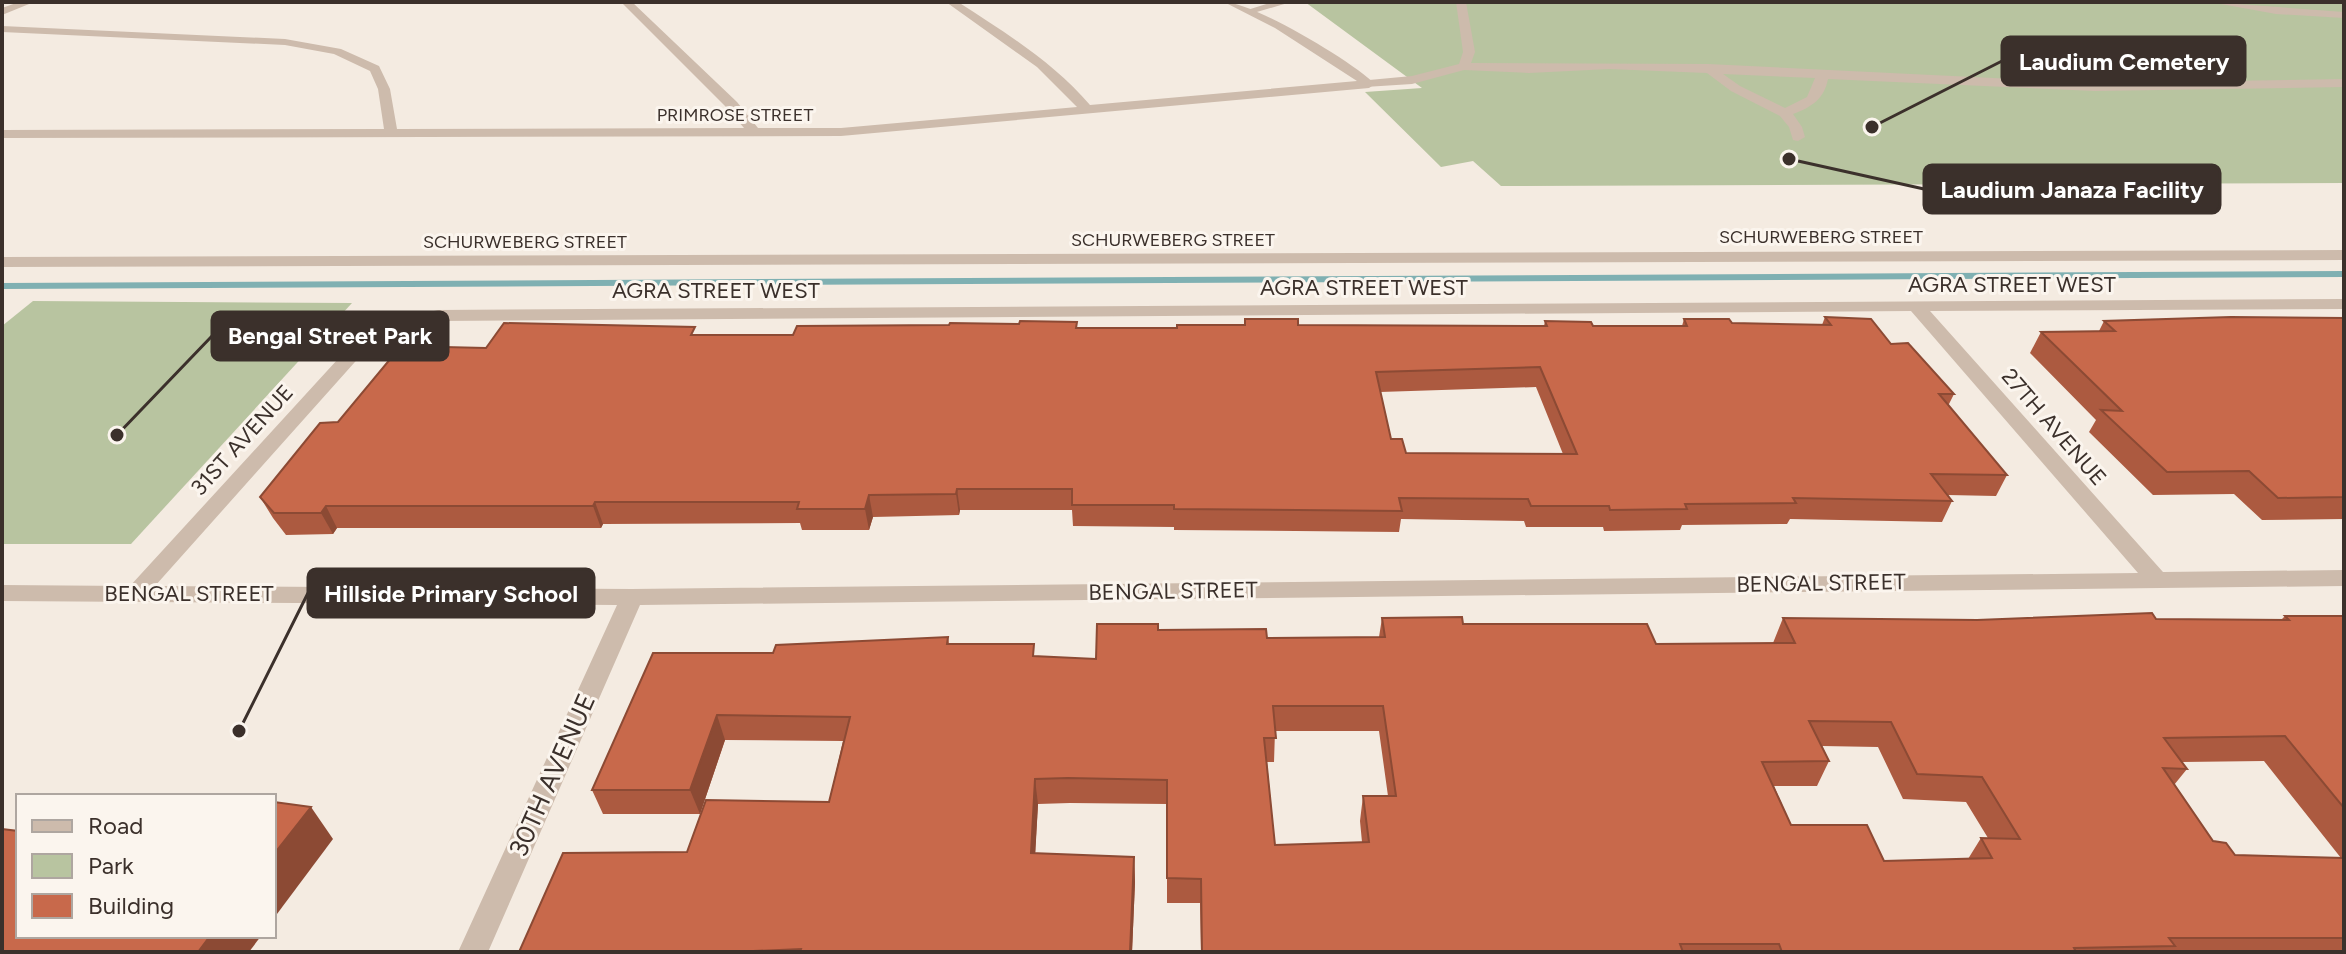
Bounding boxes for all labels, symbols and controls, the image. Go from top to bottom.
callout: Laudium Cemetery [2002,37,2245,85]
text: Laudium Cemetery [2019,47,2230,76]
street label: PRIMROSE STREET [657,104,813,126]
callout: Laudium Janaza Facility [1924,165,2220,213]
text: Laudium Janaza Facility [1940,175,2204,204]
street label: SCHURWEBERG STREET [1719,226,1923,248]
street label: SCHURWEBERG STREET [1071,229,1275,251]
street label: SCHURWEBERG STREET [423,231,627,253]
street label: AGRA STREET WEST [1908,271,2116,298]
street label: AGRA STREET WEST [1260,274,1468,301]
street label: AGRA STREET WEST [612,277,820,304]
callout: Bengal Street Park [212,312,448,360]
text: Bengal Street Park [228,321,432,350]
street label: 27TH AVENUE [1996,363,2112,491]
street label: 31ST AVENUE [185,379,299,501]
street label: BENGAL STREET [1736,568,1906,598]
callout: Hillside Primary School [308,569,594,617]
street label: BENGAL STREET [1088,576,1258,606]
text: Hillside Primary School [324,579,578,608]
street label: BENGAL STREET [104,580,274,607]
street label: 30TH AVENUE [502,689,602,861]
legend [16,794,276,938]
text: Road [88,811,143,840]
text: Park [88,851,134,880]
text: Building [88,891,174,920]

